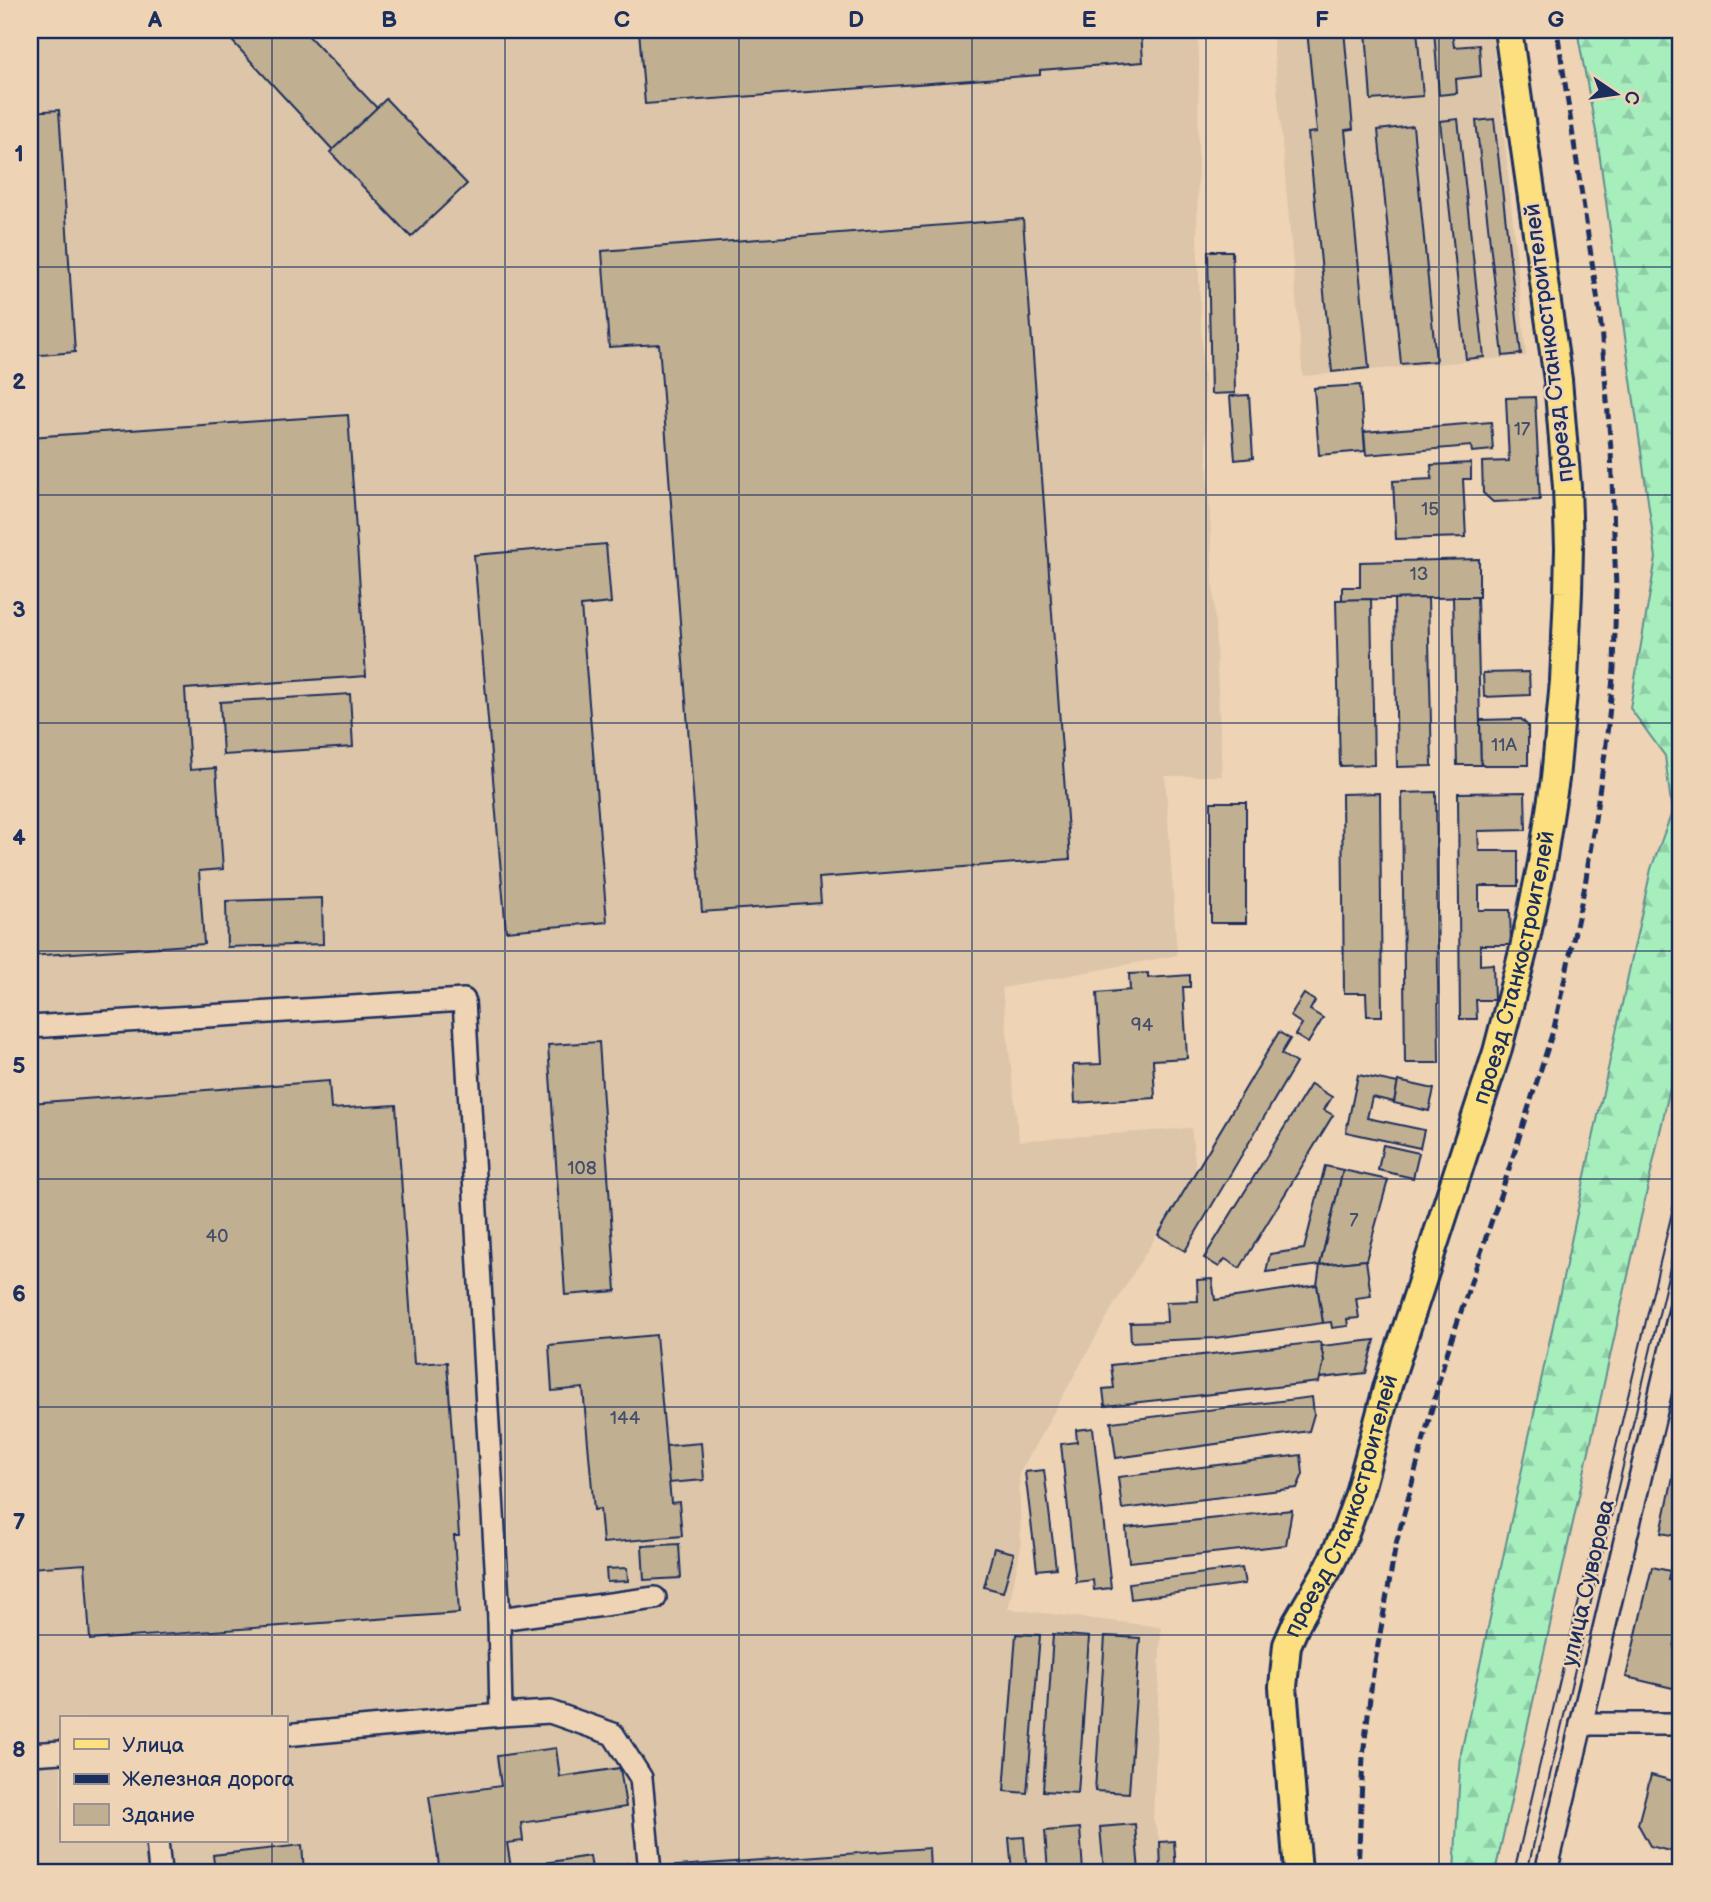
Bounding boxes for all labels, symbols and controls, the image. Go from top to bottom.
text: A [147,6,163,34]
text: B [381,6,397,34]
text: C [614,6,630,34]
text: D [848,6,864,34]
text: E [1082,6,1097,34]
text: F [1315,6,1329,34]
text: G [1548,6,1565,34]
north arrow [1582,60,1652,130]
text: С [1618,88,1644,107]
text: 1 [14,140,24,168]
street label: проезд Станкостроителей [1518,202,1580,484]
text: 2 [12,368,26,396]
house number: 17 [1514,418,1531,441]
house number: 15 [1421,498,1439,521]
house number: 13 [1409,563,1429,586]
text: 3 [12,596,26,624]
house number: 11А [1491,734,1518,757]
text: 4 [12,824,26,852]
street label: проезд Станкостроителей [1467,829,1561,1108]
house number: 94 [1131,1014,1154,1037]
text: 5 [12,1052,26,1080]
house number: 108 [567,1157,597,1180]
house number: 7 [1349,1209,1359,1232]
house number: 40 [206,1225,228,1248]
text: 6 [12,1280,26,1308]
street label: проезд Станкостроителей [1278,1371,1404,1642]
house number: 144 [610,1407,641,1430]
street label: улица Суворова [1555,1496,1621,1669]
text: 7 [13,1508,26,1536]
legend [60,1716,287,1842]
text: Улица [122,1733,185,1758]
text: 8 [12,1736,26,1764]
text: Железная дорога [122,1767,295,1792]
text: Здание [122,1803,195,1828]

